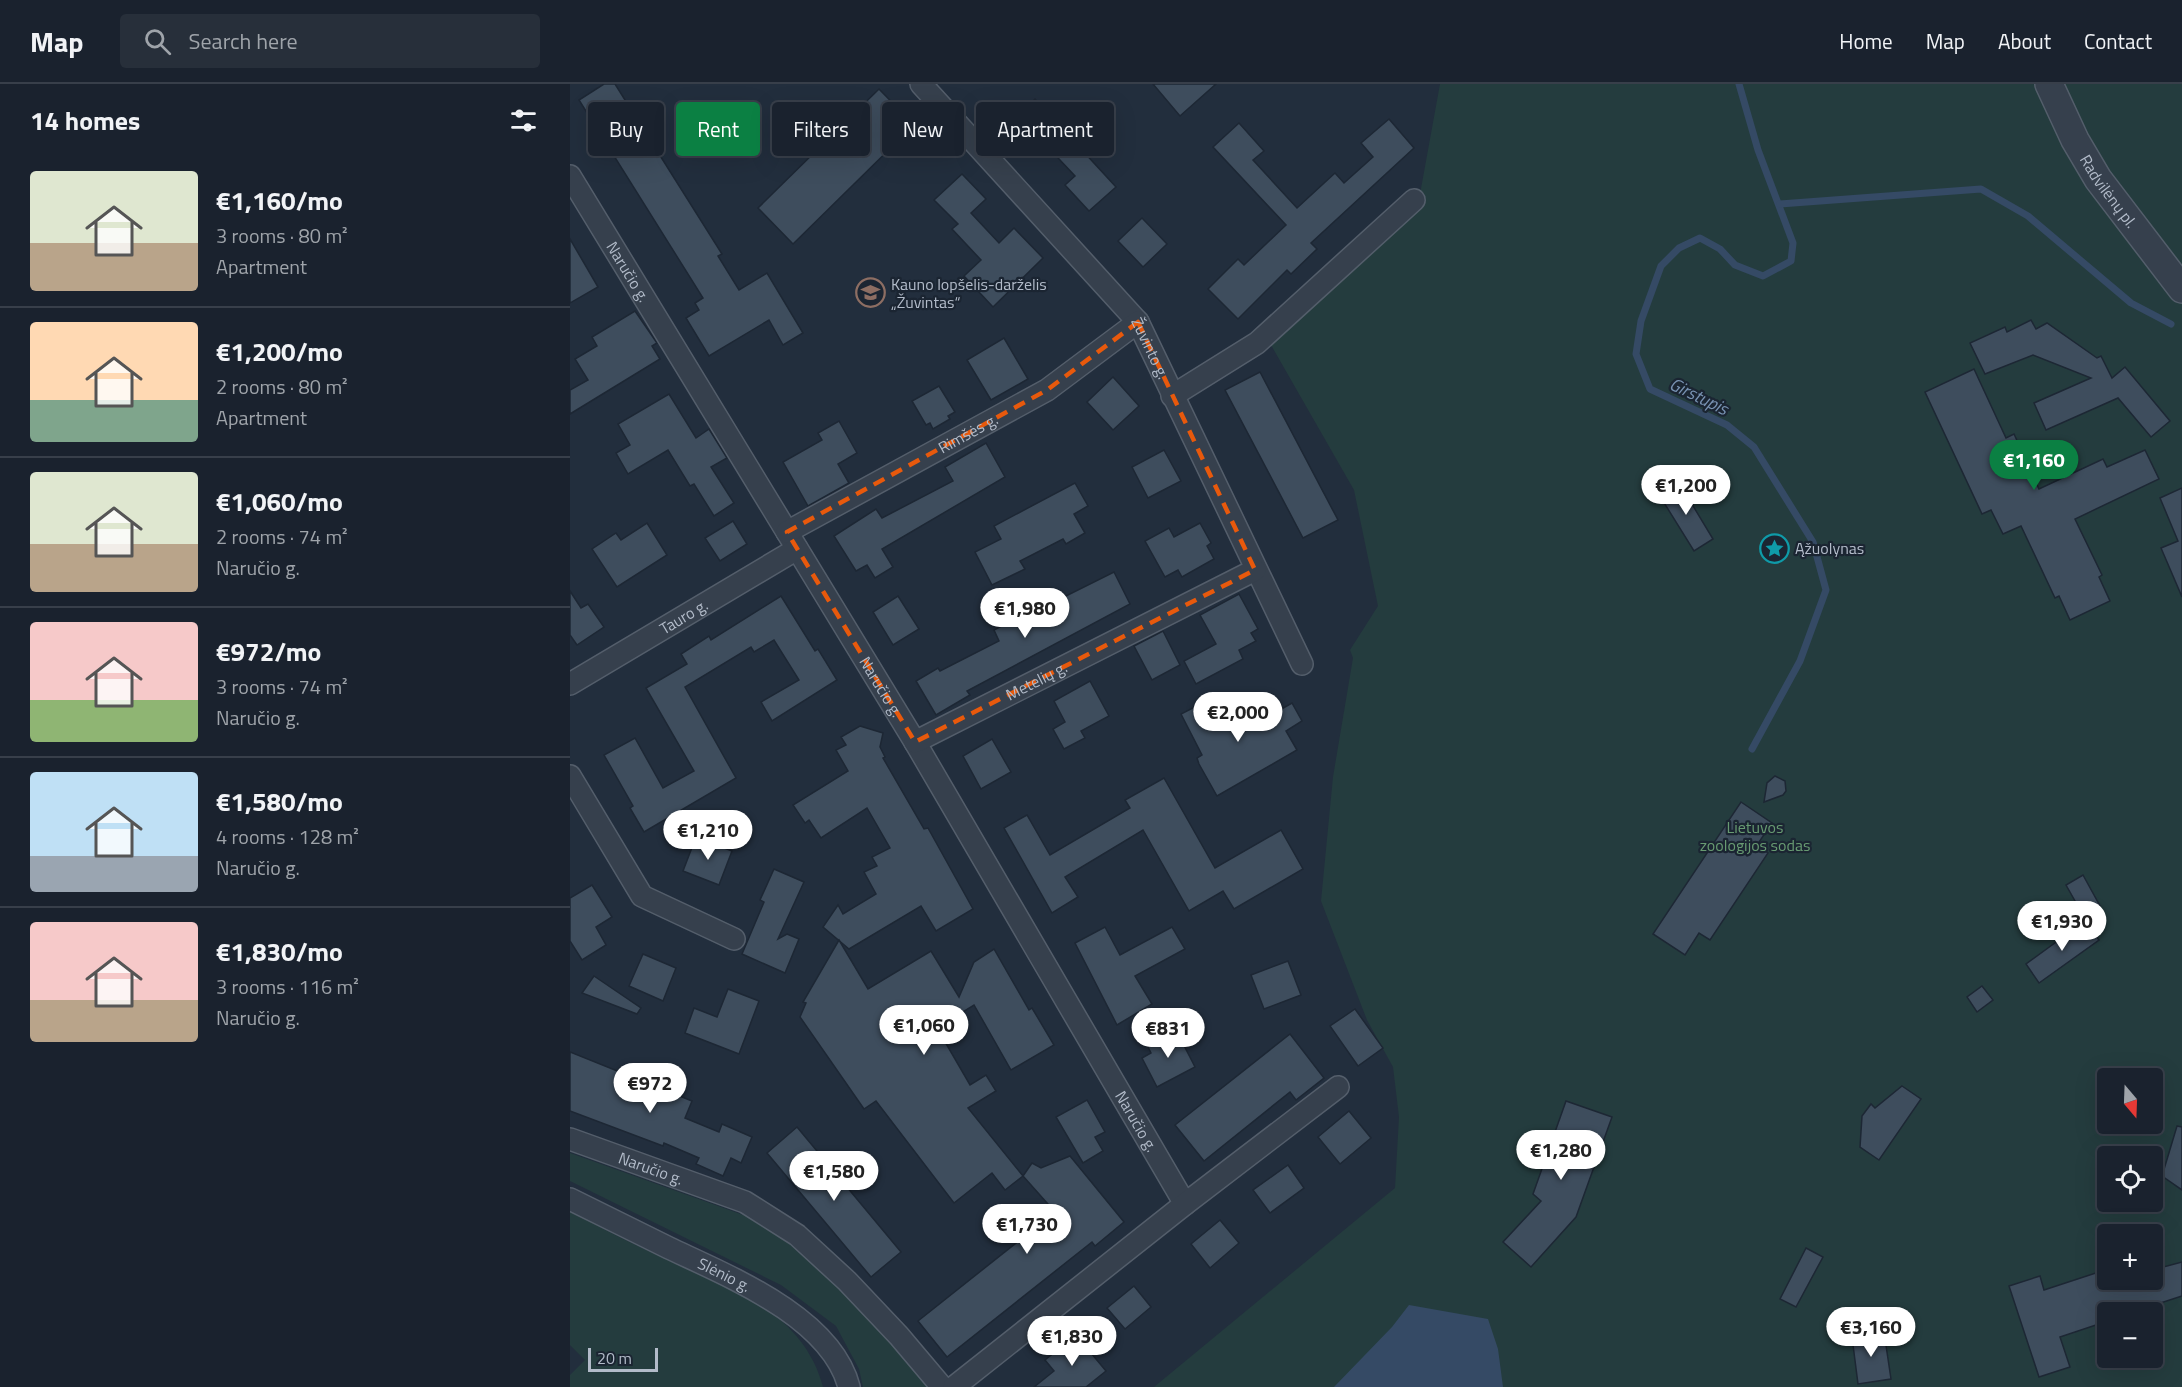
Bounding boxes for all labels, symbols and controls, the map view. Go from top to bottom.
search box [120,14,540,68]
text: Map [30,20,84,63]
text: Search here [189,24,298,58]
icon: search [141,25,174,58]
text: Home [1839,25,1893,57]
text: Map [1926,25,1965,57]
text: About [1998,25,2051,57]
text: Contact [2084,25,2152,57]
text: 14 homes [30,101,140,140]
chip: Buy [588,102,664,156]
chip: Rent [676,102,760,156]
chip: Filters [772,102,870,156]
chip: New [882,102,964,156]
chip: Apartment [976,102,1114,156]
icon: filters [507,104,540,137]
street label: Radvilėnų pl. [2074,150,2143,233]
text: €1,160/mo [216,181,343,220]
icon: home [78,195,150,267]
text: 3 rooms · 80 m² [216,220,348,251]
street label: Naručio g. [601,237,656,307]
text: Apartment [216,251,307,282]
place label: Kauno lopšelis-darželis „Žuvintas“ [891,272,1047,314]
school or university icon: Kauno lopšelis-darželis „Žuvintas“ [854,277,886,309]
street label: Žuvinto g. [1125,313,1176,383]
text: €1,200/mo [216,332,343,371]
icon: home [78,346,150,418]
water label: Girstupis [1665,370,1734,422]
text: 2 rooms · 80 m² [216,371,348,402]
text: Apartment [216,402,307,433]
street label: Rimšės g. [934,407,1002,459]
pin: €1,160 [1985,440,2083,491]
text: €1,160 [2003,444,2065,475]
pin: €1,200 [1637,465,1735,516]
text: €1,200 [1655,469,1717,500]
text: €1,060/mo [216,482,343,521]
icon: home [78,496,150,568]
text: 2 rooms · 74 m² [216,521,348,552]
place icon: Ąžuolynas [1758,532,1790,564]
place label: Ąžuolynas [1795,536,1864,560]
text: Naručio g. [216,552,300,583]
pin: €1,980 [976,588,1074,639]
text: €1,980 [994,592,1056,623]
street label: Tauro g. [655,593,712,640]
text: €972/mo [216,632,321,671]
icon: home [78,646,150,718]
street label: Naručio g. [854,652,909,722]
street label: Metelių g. [1001,655,1071,706]
text: 3 rooms · 74 m² [216,671,348,702]
pin: €2,000 [1189,692,1287,743]
text: €2,000 [1207,696,1269,727]
text: Naručio g. [216,702,300,733]
text: €1,580/mo [216,782,343,821]
icon: home [78,796,150,868]
pin: €1,210 [659,810,757,861]
text: €1,210 [677,814,739,845]
park label: Lietuvos zoologijos sodas [1700,815,1810,857]
text: 4 rooms · 128 m² [216,821,359,852]
text: Naručio g. [216,852,300,883]
pin: €1,930 [2013,901,2111,952]
text: €1,930 [2031,905,2093,936]
text: €1,830/mo [216,932,343,971]
icon: home [78,946,150,1018]
text: 3 rooms · 116 m² [216,971,359,1002]
text: Naručio g. [216,1002,300,1033]
pin: €1,060 [875,1005,973,1056]
pin: €831 [1132,1008,1204,1059]
text: €1,060 [893,1009,955,1040]
text: €831 [1146,1012,1190,1043]
pin: €972 [614,1063,686,1114]
text: €972 [628,1067,672,1098]
north arrow [2097,1068,2163,1134]
map controls [2097,1068,2163,1368]
street label: Naručio g. [1109,1086,1164,1156]
pin: €1,280 [1512,1130,1610,1181]
text: €1,280 [1530,1134,1592,1165]
street label: Naručio g. [615,1145,687,1191]
button: locate [2097,1146,2163,1212]
pin: €1,580 [785,1151,883,1202]
text: €1,580 [803,1155,865,1186]
pin: €1,730 [978,1204,1076,1255]
text: €1,730 [996,1208,1058,1239]
button: + [2097,1224,2163,1290]
street label: Slėnio g. [694,1251,755,1298]
button: − [2097,1302,2163,1368]
pin: €3,160 [1822,1307,1920,1358]
text: €3,160 [1840,1311,1902,1342]
pin: €1,830 [1023,1316,1121,1367]
text: €1,830 [1041,1320,1103,1351]
scale bar [588,1345,658,1372]
text: 20 m [597,1346,632,1370]

